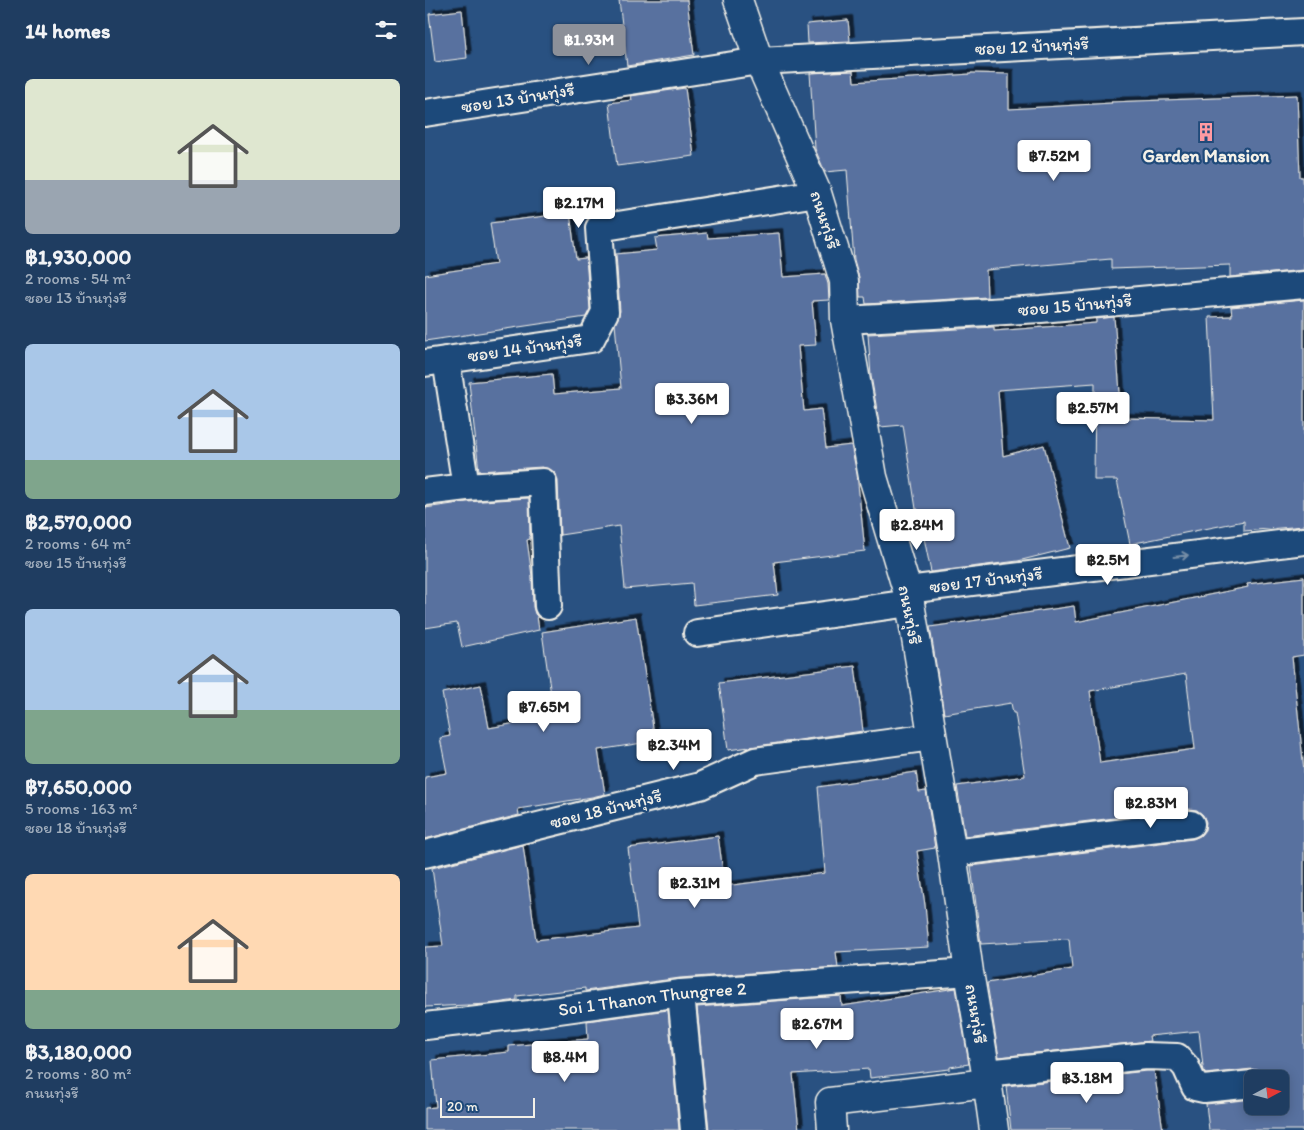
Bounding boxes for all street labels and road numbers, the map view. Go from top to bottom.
street label: ซอย 12 บ้านทุ่งรี [974,32,1090,60]
street label: ซอย 13 บ้านทุ่งรี [460,78,576,118]
street label: ถนนทุ่งรี [805,188,845,252]
street label: ซอย 15 บ้านทุ่งรี [1017,289,1133,321]
street label: ซอย 14 บ้านทุ่งรี [466,329,584,367]
street label: ซอย 17 บ้านทุ่งรี [928,562,1044,598]
street label: ถนนทุ่งรี [893,583,927,647]
street label: ซอย 18 บ้านทุ่งรี [548,784,664,834]
street label: Soi 1 Thanon Thungree 2 [557,977,748,1021]
street label: ถนนทุ่งรี [960,982,992,1046]

